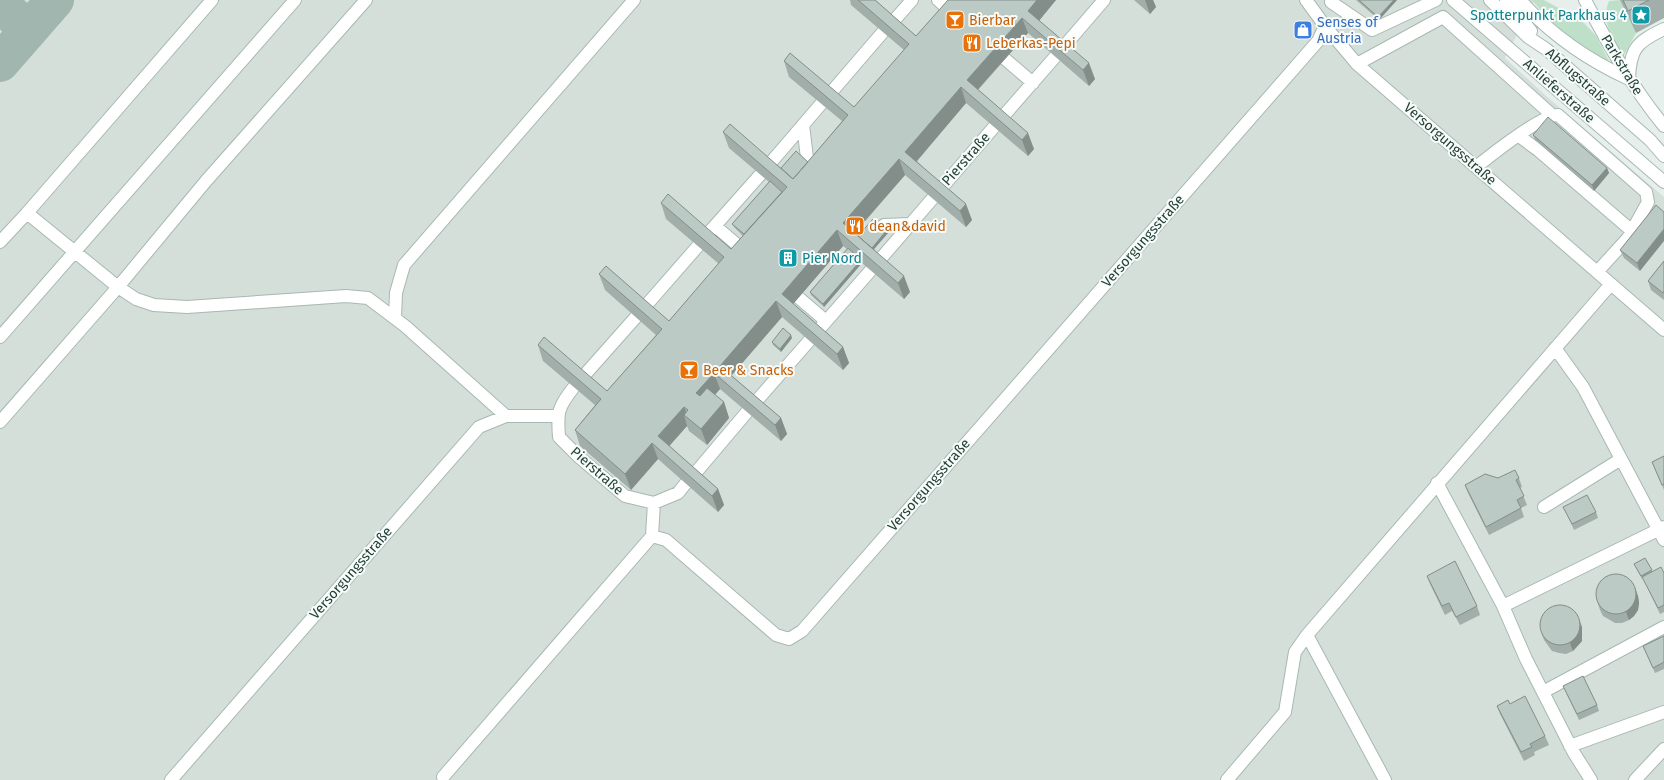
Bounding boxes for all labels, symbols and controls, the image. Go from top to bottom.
place icon: Spotterpunkt Parkhaus 4 [1630,4,1652,26]
place label: Spotterpunkt Parkhaus 4 [1470,7,1628,24]
bar icon: Bierbar [944,9,966,31]
place label: Bierbar [969,12,1016,29]
place label: Senses of Austria [1317,14,1379,47]
shop icon: Senses of Austria [1292,19,1314,41]
restaurant icon: Leberkas-Pepi [961,32,983,54]
street label: Parkstraße [1597,32,1647,98]
place label: Leberkas-Pepi [986,35,1076,52]
street label: Abflugstraße [1542,44,1614,110]
street label: Anlieferstraße [1520,55,1598,127]
street label: Versorgungsstraße [1400,99,1500,189]
street label: Pierstraße [938,129,994,189]
street label: Versorgungsstraße [1098,191,1188,291]
restaurant icon: dean&david [844,215,866,237]
place label: dean&david [869,218,946,235]
building icon: Pier Nord [777,247,799,269]
place label: Pier Nord [802,250,862,267]
bar icon: Beer & Snacks [678,359,700,381]
place label: Beer & Snacks [703,362,794,379]
street label: Versorgungsstraße [884,435,974,535]
street label: Pierstraße [567,443,627,499]
street label: Versorgungsstraße [306,523,396,623]

